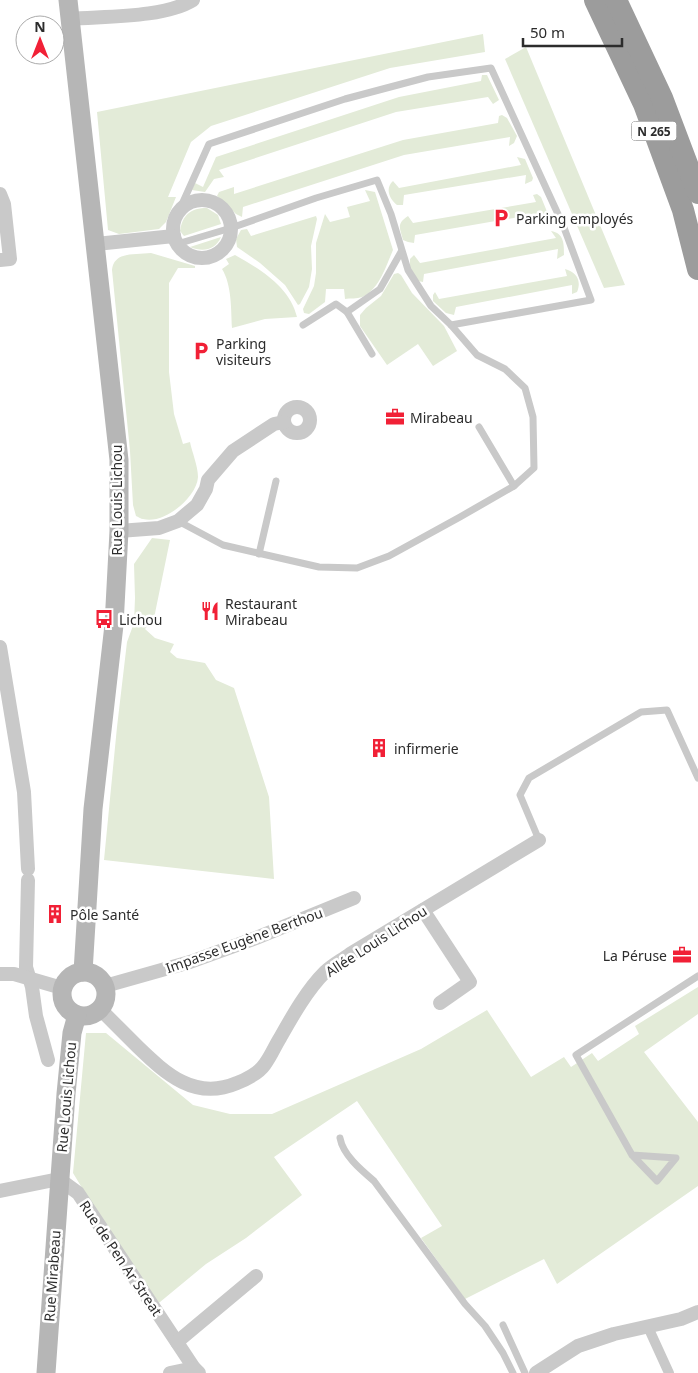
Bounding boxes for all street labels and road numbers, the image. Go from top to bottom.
road number: N 265 [632,122,676,140]
street label: Rue Louis Lichou [107,445,126,555]
street label: Allée Louis Lichou [322,901,430,981]
street label: Impasse Eugène Berthou [163,903,325,977]
street label: Rue Louis Lichou [52,1041,80,1153]
street label: Rue de Pen Ar Streat [75,1197,167,1319]
street label: Rue Mirabeau [39,1230,65,1322]

